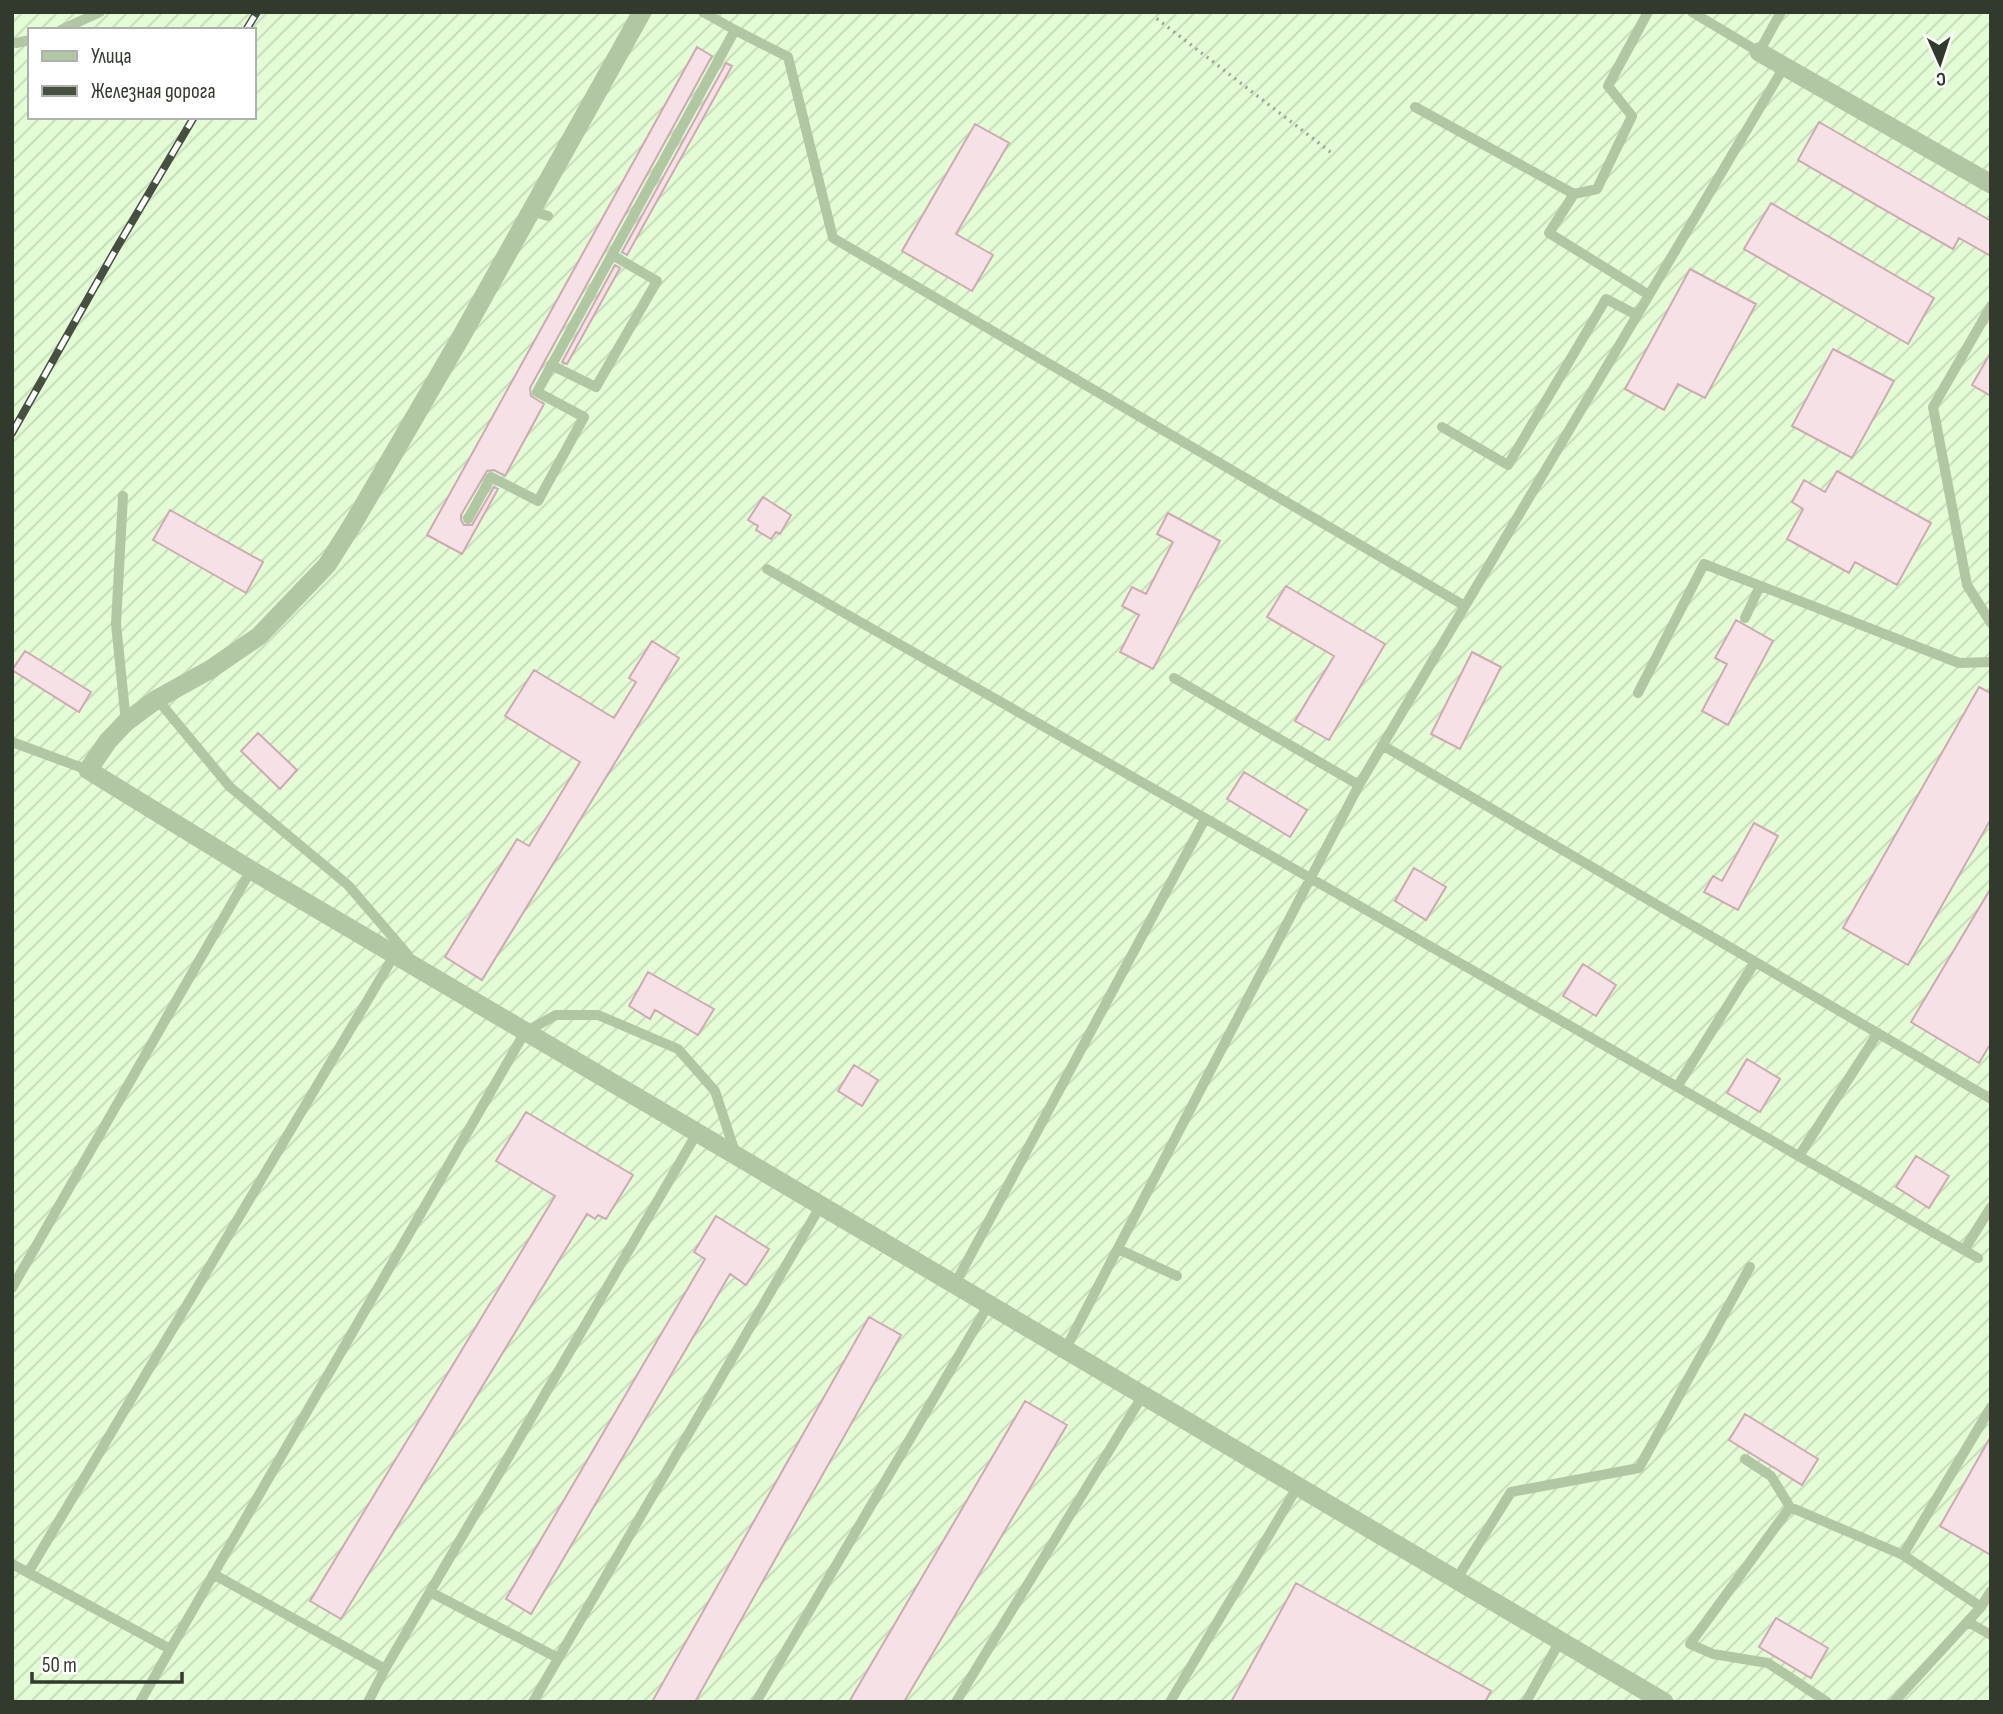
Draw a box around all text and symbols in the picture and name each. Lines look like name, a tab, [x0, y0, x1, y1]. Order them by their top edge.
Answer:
legend	[28, 28, 256, 119]
north arrow	[1905, 28, 1975, 98]
text: Улица	[91, 44, 132, 69]
text: С	[1935, 67, 1946, 90]
text: Железная дорога	[91, 79, 216, 104]
scale bar	[32, 1640, 182, 1684]
text: 50 m	[42, 1653, 77, 1678]

